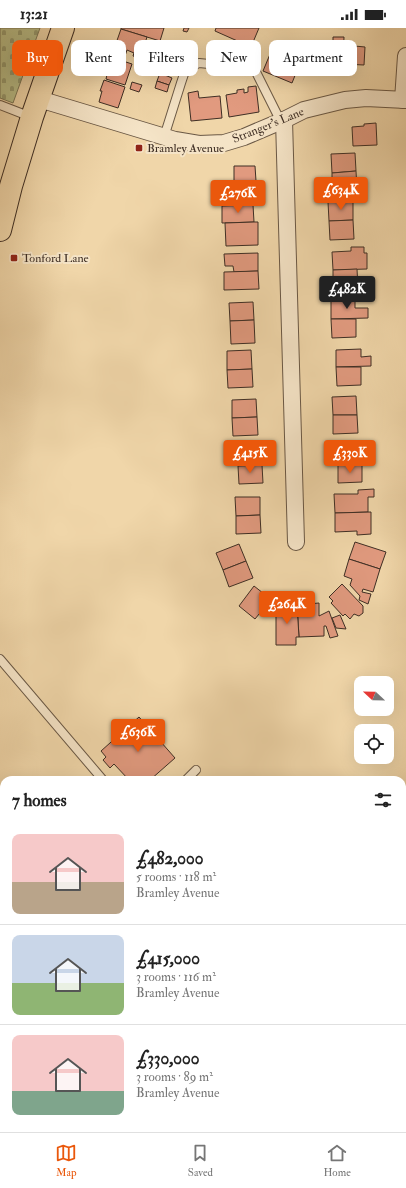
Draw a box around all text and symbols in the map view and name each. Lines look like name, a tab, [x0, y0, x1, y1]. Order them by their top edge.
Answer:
text: 13:21	[20, 5, 48, 24]
chip: Buy	[12, 40, 63, 76]
chip: Rent	[71, 40, 126, 76]
chip: Filters	[134, 40, 198, 76]
chip: New	[206, 40, 261, 76]
chip: Apartment	[269, 40, 357, 76]
street label: Stranger's Lane	[230, 104, 306, 147]
place label: Bramley Avenue	[147, 141, 224, 156]
marker: Bramley Avenue	[134, 143, 144, 153]
pin: £634K	[313, 177, 369, 211]
pin: £276K	[210, 180, 266, 214]
text: £634K	[323, 182, 359, 198]
text: £276K	[220, 185, 256, 201]
place label: Tonford Lane	[22, 251, 89, 266]
marker: Tonford Lane	[9, 253, 19, 263]
pin: £482K	[319, 276, 375, 310]
text: £482K	[328, 281, 366, 297]
pin: £415K	[222, 440, 278, 474]
pin: £330K	[322, 440, 378, 474]
text: £415K	[232, 445, 268, 461]
text: £330K	[333, 445, 367, 461]
pin: £264K	[259, 591, 315, 625]
text: £264K	[268, 596, 306, 612]
north arrow	[354, 676, 394, 716]
map controls	[354, 676, 394, 764]
pin: £636K	[110, 719, 166, 753]
text: £636K	[120, 724, 156, 740]
button: locate	[354, 724, 394, 764]
icon: filters	[372, 789, 394, 811]
text: 7 homes	[12, 790, 67, 811]
text: £482,000	[136, 848, 203, 869]
icon: home	[44, 850, 92, 898]
text: 5 rooms · 118 m²	[136, 869, 216, 885]
text: Bramley Avenue	[136, 885, 220, 901]
text: £415,000	[136, 948, 200, 969]
icon: home	[44, 951, 92, 999]
text: 3 rooms · 116 m²	[136, 969, 216, 985]
text: Bramley Avenue	[136, 985, 220, 1001]
text: £330,000	[136, 1048, 199, 1069]
icon: home	[44, 1051, 92, 1099]
text: 3 rooms · 89 m²	[136, 1069, 213, 1085]
text: Bramley Avenue	[136, 1085, 220, 1101]
tab: Map	[55, 1142, 77, 1179]
tab: Saved	[188, 1142, 213, 1179]
tab: Home	[323, 1142, 351, 1179]

